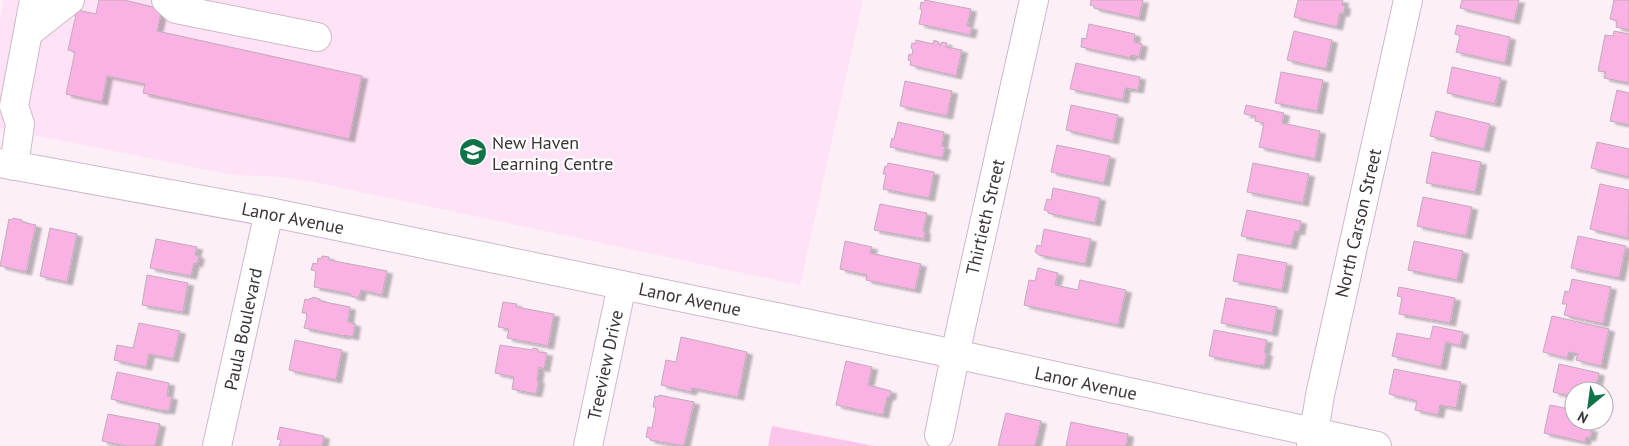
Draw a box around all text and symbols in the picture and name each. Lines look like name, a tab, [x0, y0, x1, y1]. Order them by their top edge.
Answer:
place label: New Haven Learning Centre	[492, 131, 613, 175]
school or university icon: New Haven Learning Centre	[458, 137, 488, 167]
street label: North Carson Street	[1330, 146, 1386, 300]
street label: Thirtieth Street	[961, 157, 1009, 277]
street label: Lanor Avenue	[240, 197, 346, 239]
street label: Paula Boulevard	[219, 266, 267, 392]
street label: Lanor Avenue	[637, 277, 743, 321]
street label: Treeview Drive	[582, 308, 628, 422]
street label: Lanor Avenue	[1033, 361, 1139, 405]
north arrow	[1564, 381, 1614, 431]
text: N	[1574, 407, 1591, 427]

